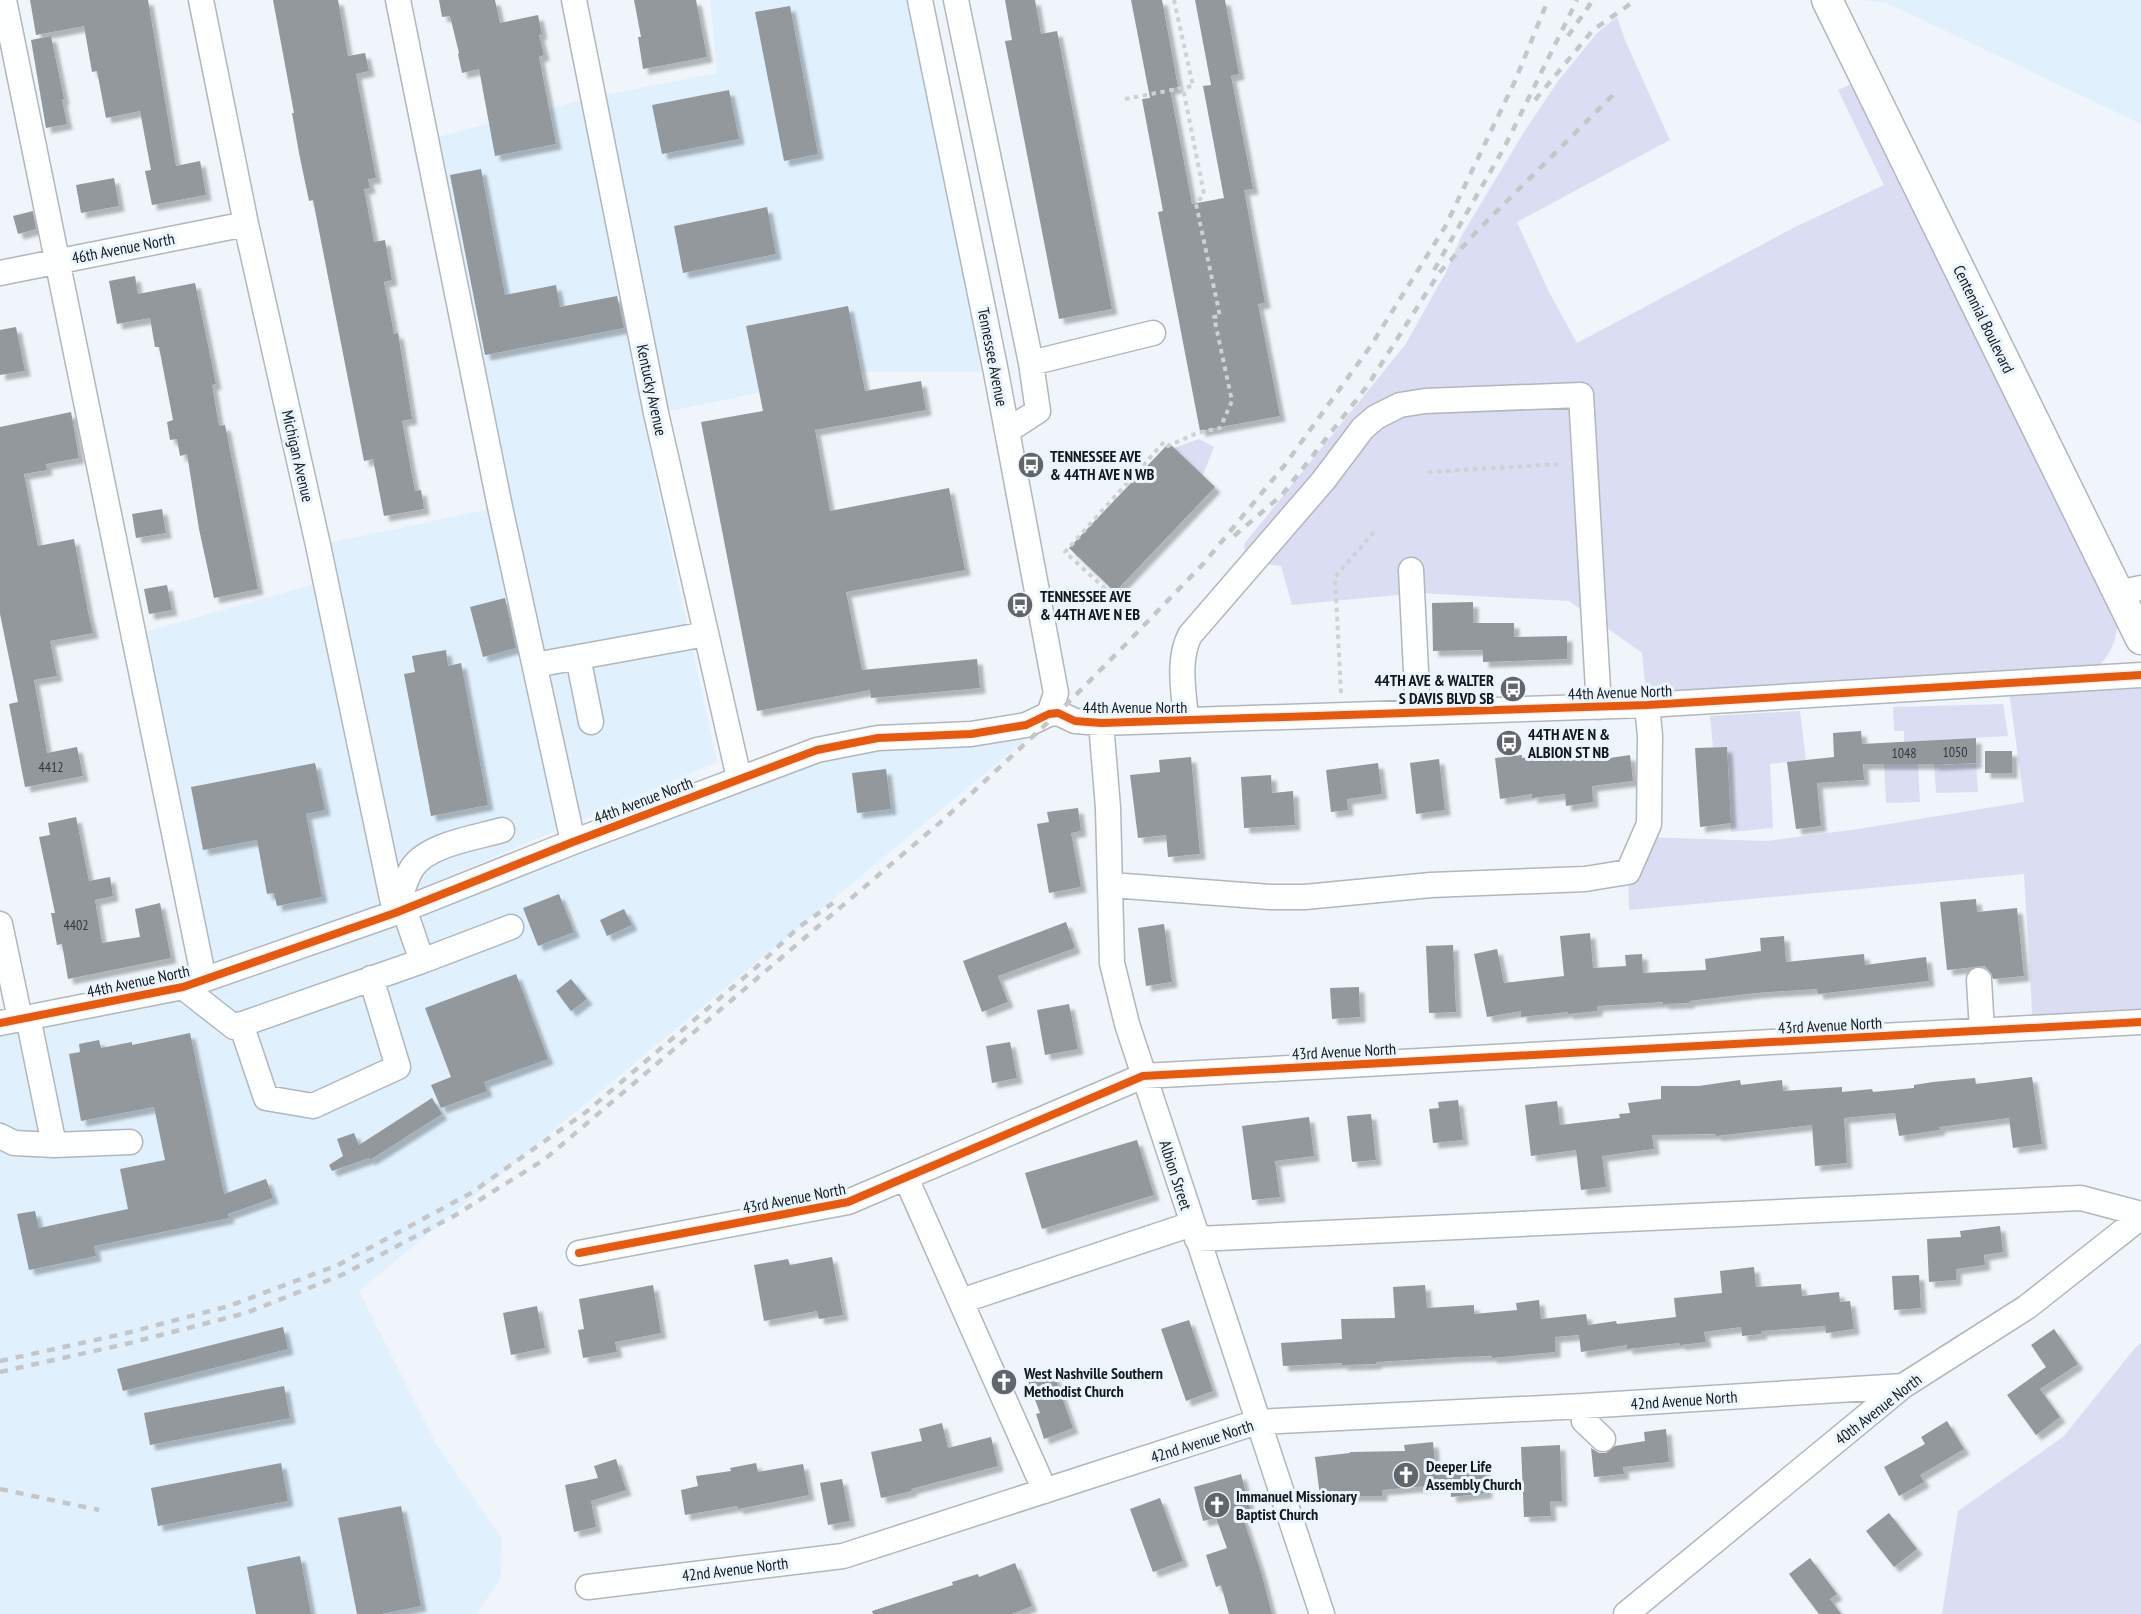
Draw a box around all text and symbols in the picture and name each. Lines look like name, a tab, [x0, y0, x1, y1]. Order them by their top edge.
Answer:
street label: 46th Avenue North	[70, 228, 176, 268]
street label: Centennial Boulevard	[1949, 262, 2019, 376]
street label: Tennessee Avenue	[974, 306, 1012, 408]
street label: Kentucky Avenue	[633, 342, 671, 438]
street label: Michigan Avenue	[278, 408, 318, 504]
place label: TENNESSEE AVE & 44TH AVE N WB	[1050, 446, 1154, 484]
bus stop icon: TENNESSEE AVE & 44TH AVE N WB	[1016, 450, 1046, 480]
place label: TENNESSEE AVE & 44TH AVE N EB	[1040, 586, 1140, 624]
bus stop icon: TENNESSEE AVE & 44TH AVE N EB	[1005, 590, 1035, 620]
place label: 44TH AVE & WALTER S DAVIS BLVD SB	[1374, 670, 1494, 708]
bus stop icon: 44TH AVE & WALTER S DAVIS BLVD SB	[1498, 674, 1528, 704]
street label: 44th Avenue North	[1567, 680, 1673, 704]
street label: 44th Avenue North	[1083, 697, 1187, 717]
place label: 44TH AVE N & ALBION ST NB	[1527, 724, 1610, 762]
bus stop icon: 44TH AVE N & ALBION ST NB	[1494, 728, 1524, 758]
house number: 1050	[1942, 743, 1968, 761]
house number: 1048	[1891, 744, 1917, 762]
house number: 4412	[38, 758, 64, 776]
street label: 44th Avenue North	[591, 772, 695, 828]
house number: 4402	[63, 916, 89, 934]
street label: 44th Avenue North	[85, 960, 191, 1002]
street label: 43rd Avenue North	[1777, 1012, 1883, 1038]
street label: 43rd Avenue North	[1291, 1038, 1397, 1064]
street label: Albion Street	[1155, 1138, 1197, 1213]
street label: 43rd Avenue North	[741, 1178, 847, 1218]
place label: West Nashville Southern Methodist Church	[1023, 1363, 1163, 1401]
church icon: West Nashville Southern Methodist Church	[989, 1367, 1019, 1397]
street label: 40th Avenue North	[1831, 1369, 1925, 1449]
street label: 42nd Avenue North	[1630, 1386, 1738, 1414]
street label: 42nd Avenue North	[1148, 1415, 1256, 1467]
place label: Deeper Life Assembly Church	[1425, 1456, 1522, 1494]
church icon: Deeper Life Assembly Church	[1391, 1460, 1421, 1490]
place label: Immanuel Missionary Baptist Church	[1236, 1486, 1358, 1524]
church icon: Immanuel Missionary Baptist Church	[1202, 1490, 1232, 1520]
street label: 42nd Avenue North	[681, 1553, 789, 1585]

